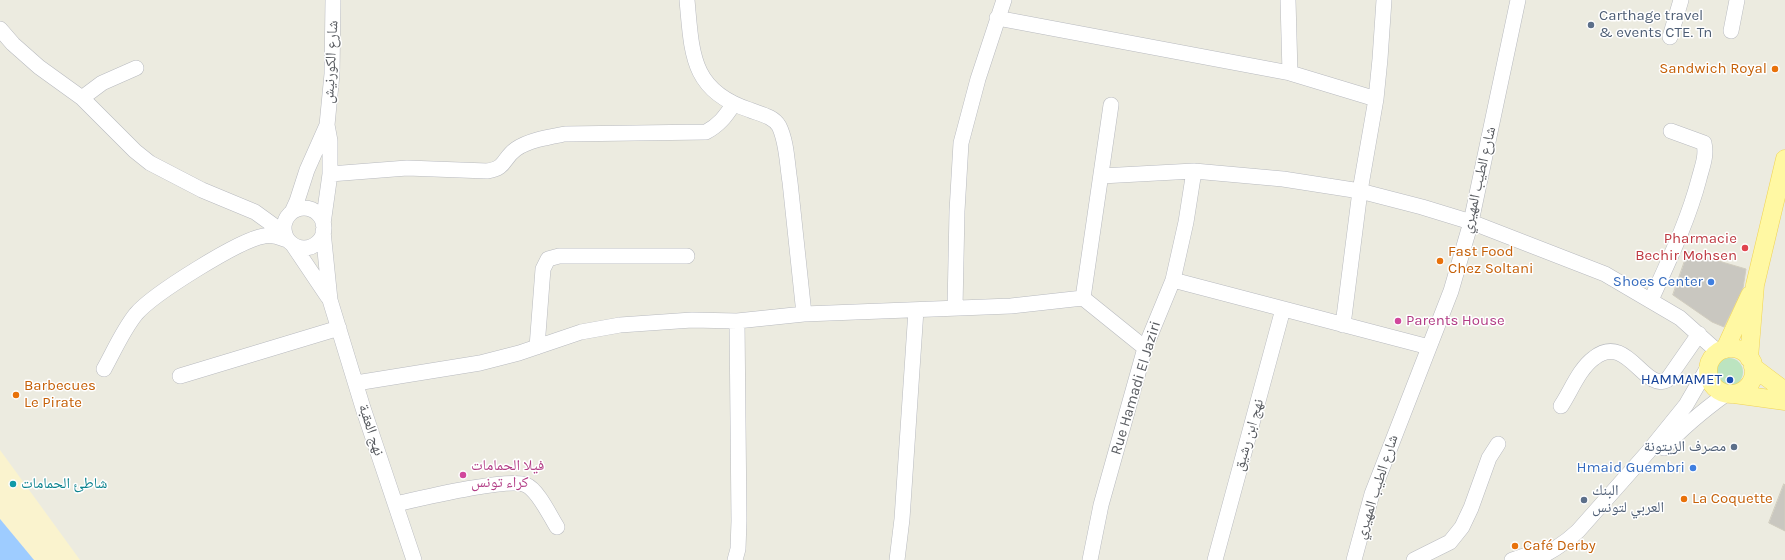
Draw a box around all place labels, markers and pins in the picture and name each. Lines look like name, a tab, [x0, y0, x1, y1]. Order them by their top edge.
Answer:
place label: Carthage travel & events CTE. Tn	[1599, 7, 1712, 42]
marker: Carthage travel & events CTE. Tn	[1586, 20, 1596, 30]
place label: Sandwich Royal	[1659, 60, 1767, 78]
marker: Sandwich Royal	[1770, 64, 1780, 74]
place label: Pharmacie Bechir Mohsen	[1635, 230, 1737, 265]
place label: Fast Food Chez Soltani	[1448, 243, 1534, 278]
marker: Pharmacie Bechir Mohsen	[1740, 243, 1750, 253]
marker: Fast Food Chez Soltani	[1435, 256, 1445, 266]
place label: Shoes Center	[1613, 273, 1703, 291]
marker: Shoes Center	[1706, 277, 1716, 287]
place label: Parents House	[1406, 312, 1505, 330]
marker: Parents House	[1393, 316, 1403, 326]
place label: HAMMAMET	[1641, 371, 1722, 389]
marker: HAMMAMET	[1725, 375, 1735, 385]
place label: Barbecues Le Pirate	[24, 377, 96, 412]
marker: Barbecues Le Pirate	[11, 390, 21, 400]
place label: مصرف الزيتونة	[1644, 438, 1726, 456]
marker: مصرف الزيتونة	[1729, 442, 1739, 452]
place label: فيلا الحمامات كراء تونس	[471, 457, 544, 492]
place label: Hmaid Guembri	[1577, 459, 1685, 477]
marker: Hmaid Guembri	[1688, 463, 1698, 473]
marker: فيلا الحمامات كراء تونس	[458, 470, 468, 480]
place label: شاطئ الحمامات	[21, 475, 107, 493]
marker: شاطئ الحمامات	[8, 479, 18, 489]
place label: البنك العربي لتونس	[1592, 482, 1664, 517]
place label: La Coquette	[1692, 490, 1773, 508]
marker: La Coquette	[1679, 494, 1689, 504]
marker: البنك العربي لتونس	[1579, 495, 1589, 505]
place label: Café Derby	[1523, 537, 1596, 555]
marker: Café Derby	[1510, 541, 1520, 551]

